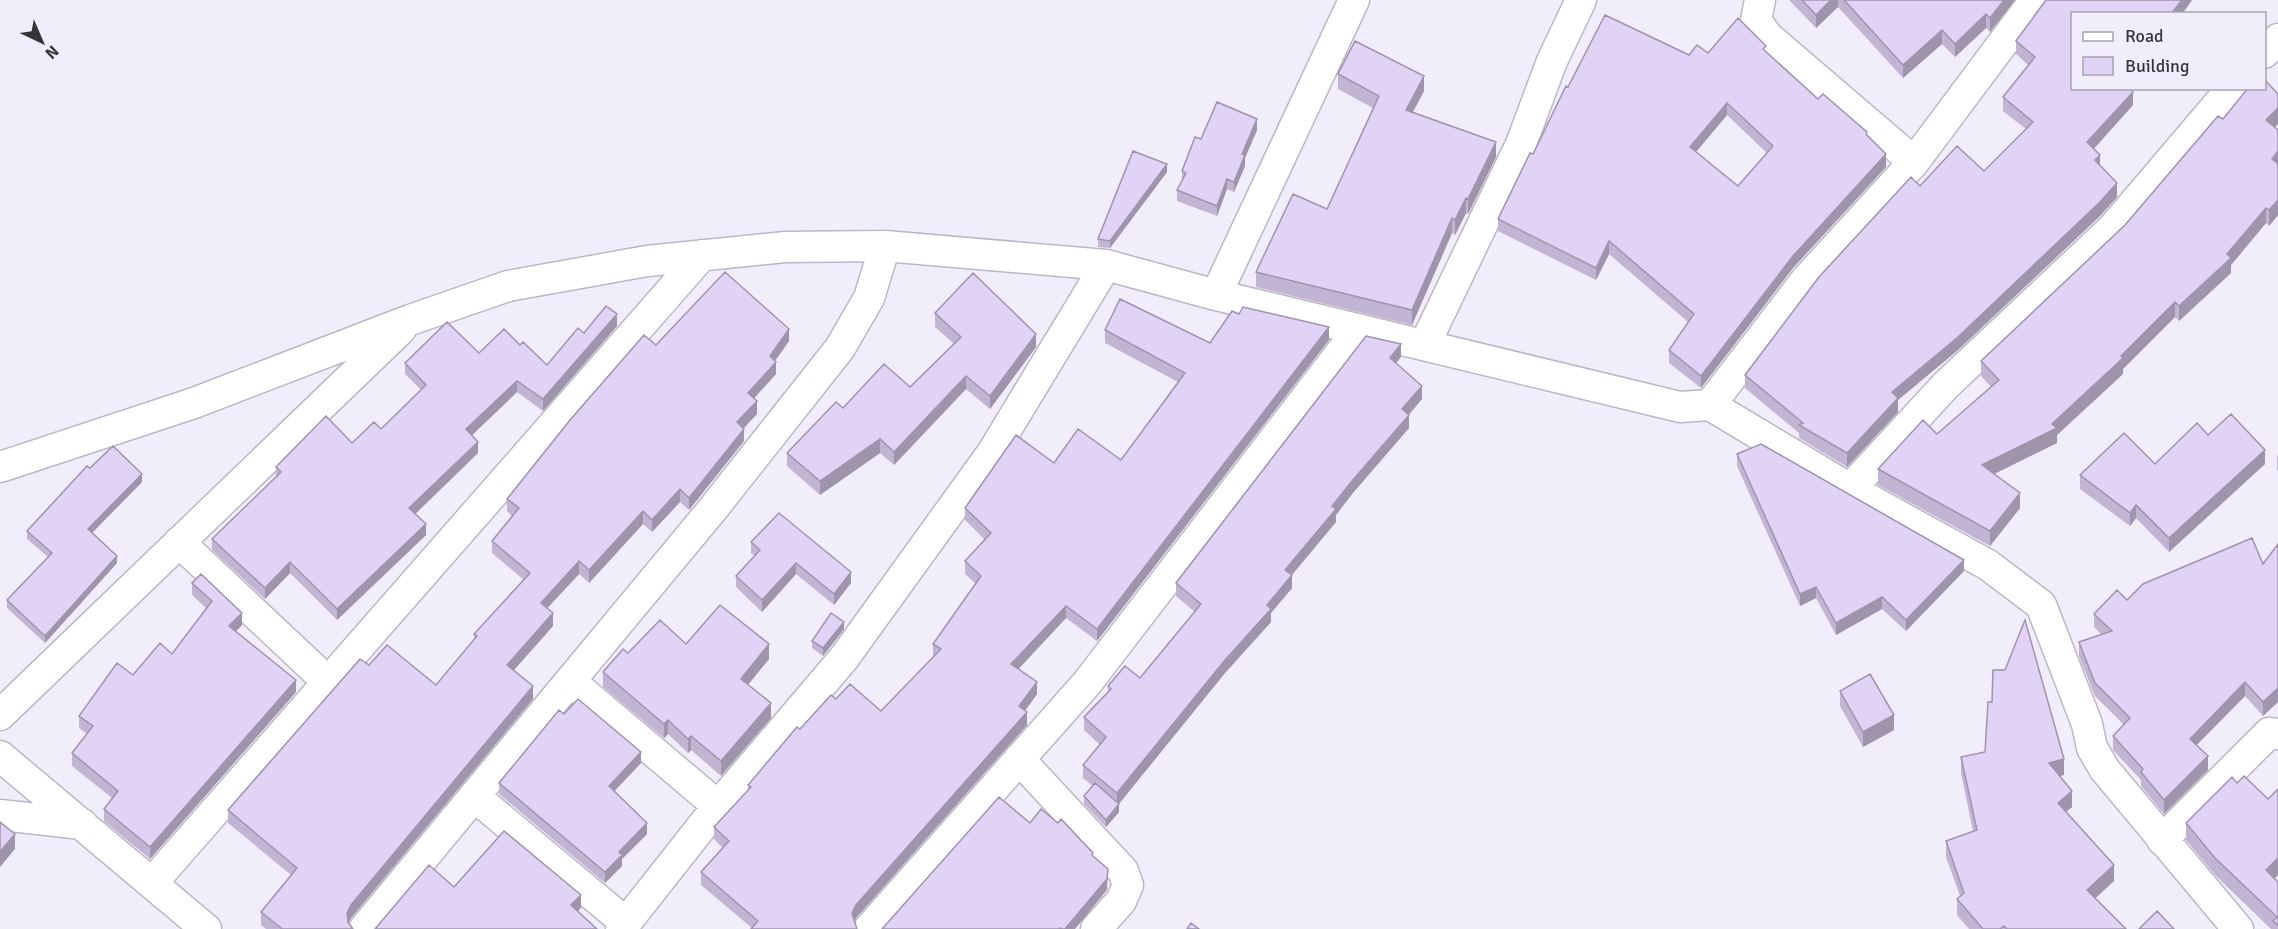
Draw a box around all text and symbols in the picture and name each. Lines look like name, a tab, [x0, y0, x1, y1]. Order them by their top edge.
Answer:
north arrow	[12, 12, 72, 72]
legend	[2071, 12, 2266, 90]
text: Road	[2125, 25, 2164, 47]
text: N	[41, 41, 63, 63]
text: Building	[2125, 55, 2189, 77]

